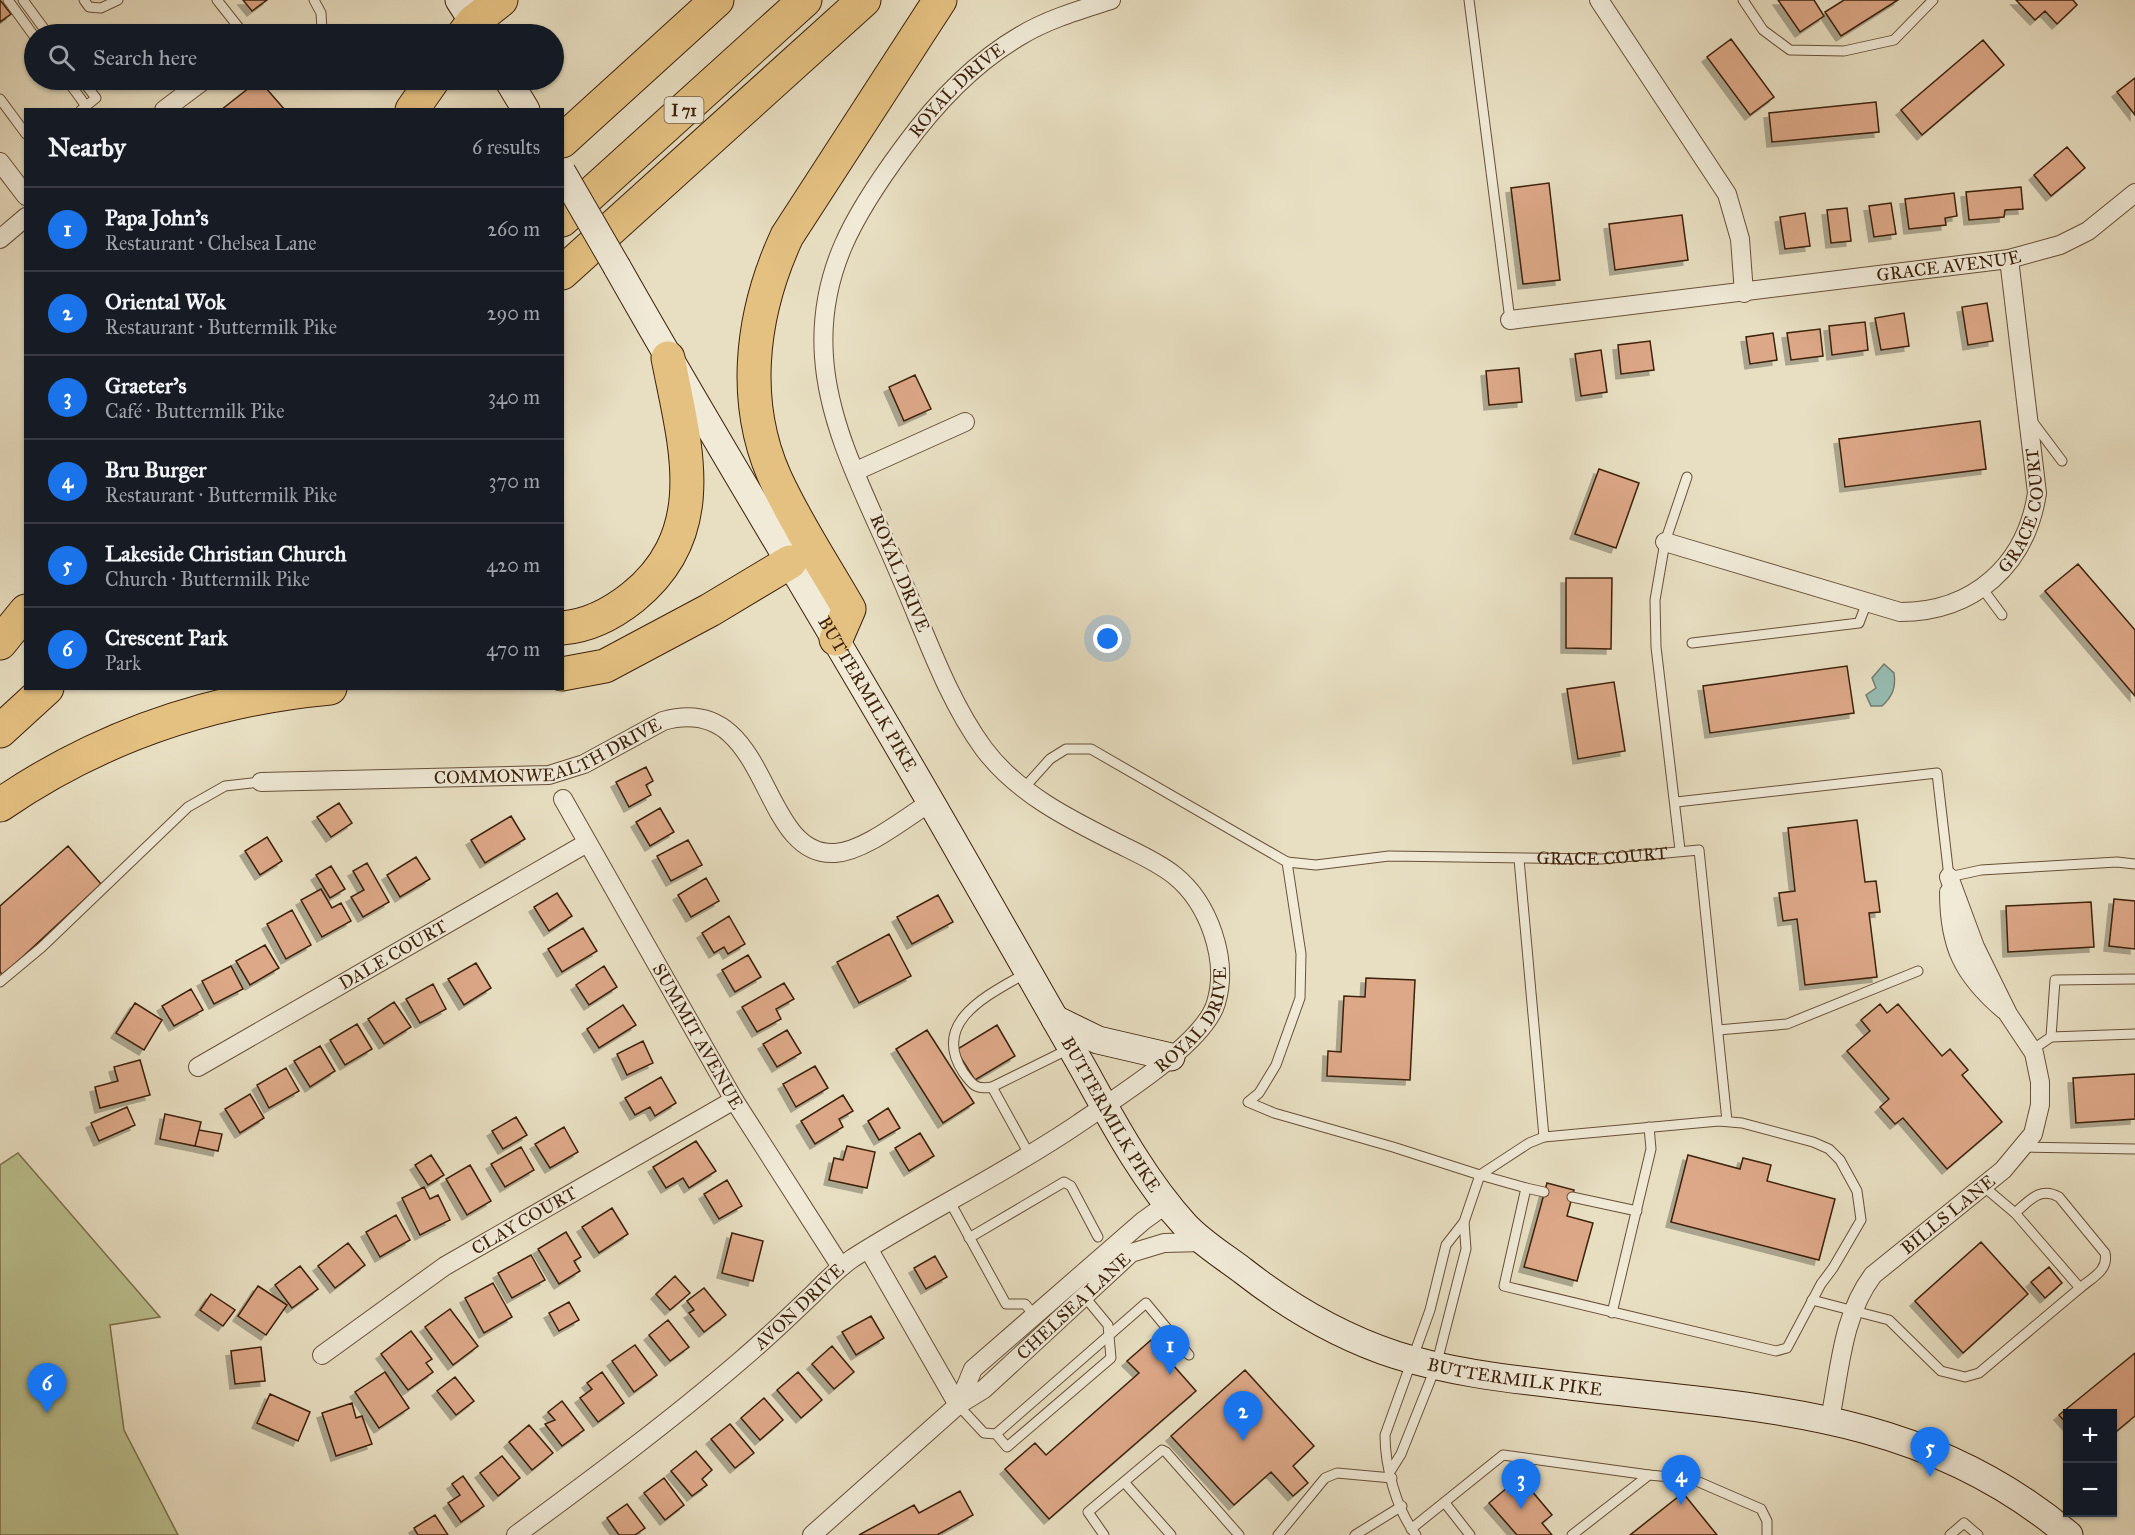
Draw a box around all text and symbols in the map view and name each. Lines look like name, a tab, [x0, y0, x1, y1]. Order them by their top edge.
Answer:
search box	[24, 24, 564, 90]
street label: ROYAL DRIVE	[904, 38, 1009, 142]
icon: search	[45, 41, 78, 74]
text: Search here	[93, 44, 197, 71]
road number: I 71	[664, 97, 704, 123]
text: Nearby	[48, 131, 126, 163]
text: 6 results	[472, 135, 540, 159]
text: Papa John's	[105, 204, 209, 231]
text: 1	[64, 217, 71, 241]
text: 260 m	[487, 217, 540, 241]
text: Restaurant · Chelsea Lane	[105, 231, 317, 255]
street label: GRACE AVENUE	[1875, 245, 2023, 286]
text: Oriental Wok	[105, 288, 226, 315]
text: 2	[63, 301, 72, 325]
text: 290 m	[487, 301, 540, 325]
text: Restaurant · Buttermilk Pike	[105, 315, 337, 339]
text: Graeter's	[105, 372, 187, 399]
text: 3	[64, 385, 72, 409]
text: 340 m	[488, 385, 540, 409]
text: Café · Buttermilk Pike	[105, 399, 285, 423]
street label: GRACE COURT	[1993, 447, 2049, 577]
text: Bru Burger	[105, 456, 206, 483]
text: 4	[62, 469, 73, 493]
text: 370 m	[489, 469, 540, 493]
text: Restaurant · Buttermilk Pike	[105, 483, 337, 507]
street label: ROYAL DRIVE	[865, 511, 935, 635]
text: Lakeside Christian Church	[105, 540, 346, 567]
text: 5	[63, 553, 72, 577]
text: 420 m	[486, 553, 540, 577]
text: Church · Buttermilk Pike	[105, 567, 310, 591]
street label: BUTTERMILK PIKE	[813, 612, 922, 776]
text: Crescent Park	[105, 624, 228, 651]
your location	[1093, 624, 1122, 653]
text: 6	[62, 637, 73, 661]
text: 470 m	[486, 637, 540, 661]
text: Park	[105, 651, 141, 675]
street label: COMMONWEALTH DRIVE	[434, 713, 665, 789]
street label: GRACE COURT	[1536, 842, 1669, 870]
street label: DALE COURT	[335, 915, 451, 994]
street label: SUMMIT AVENUE	[648, 960, 748, 1114]
street label: ROYAL DRIVE	[1150, 967, 1231, 1077]
street label: BUTTERMILK PIKE	[1057, 1033, 1166, 1196]
street label: BILLS LANE	[1896, 1170, 1999, 1259]
street label: CLAY COURT	[467, 1182, 581, 1259]
street label: CHELSEA LANE	[1012, 1248, 1135, 1364]
street label: AVON DRIVE	[749, 1259, 848, 1355]
pin: 1	[1150, 1326, 1190, 1375]
street label: BUTTERMILK PIKE	[1425, 1353, 1604, 1401]
pin: 6	[28, 1364, 66, 1413]
pin: 2	[1224, 1392, 1262, 1441]
map controls	[2063, 1409, 2117, 1517]
button: +	[2063, 1409, 2117, 1463]
pin: 5	[1910, 1428, 1950, 1477]
pin: 4	[1662, 1456, 1700, 1505]
pin: 3	[1502, 1460, 1540, 1509]
button: −	[2063, 1463, 2117, 1517]

